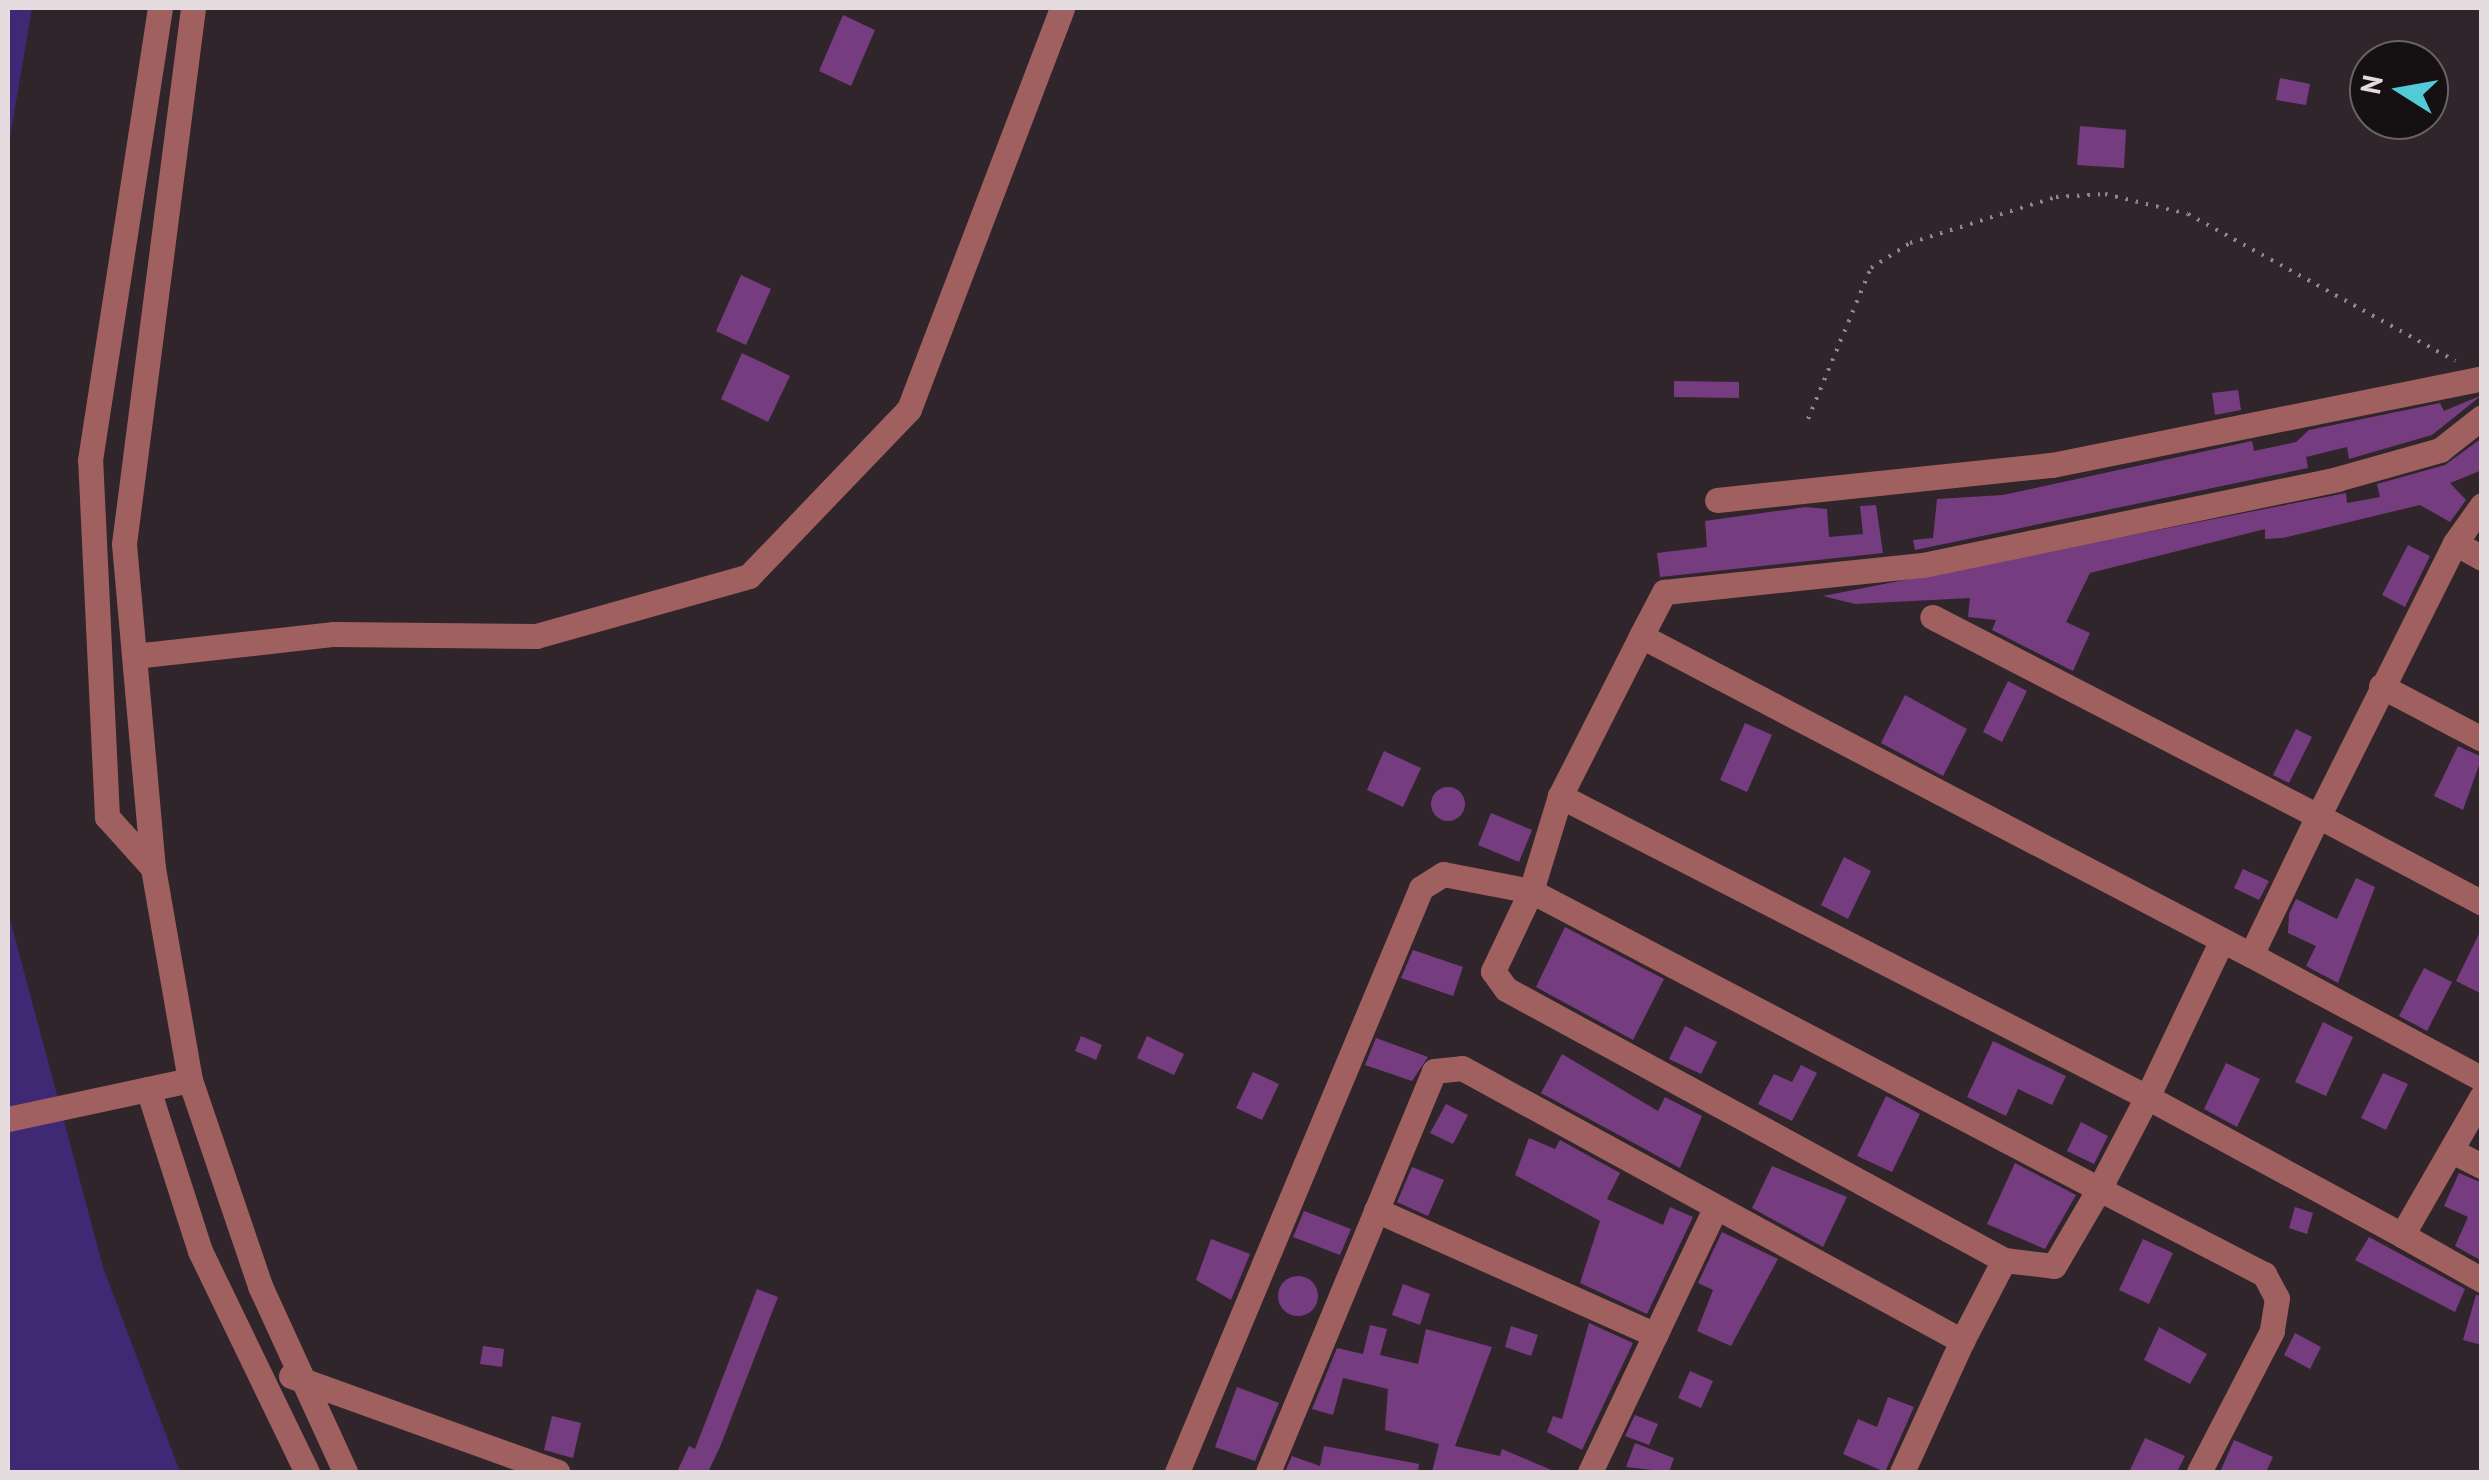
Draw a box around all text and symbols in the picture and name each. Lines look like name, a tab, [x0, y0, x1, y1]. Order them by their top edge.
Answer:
north arrow	[2349, 40, 2449, 140]
text: N	[2351, 72, 2391, 97]

